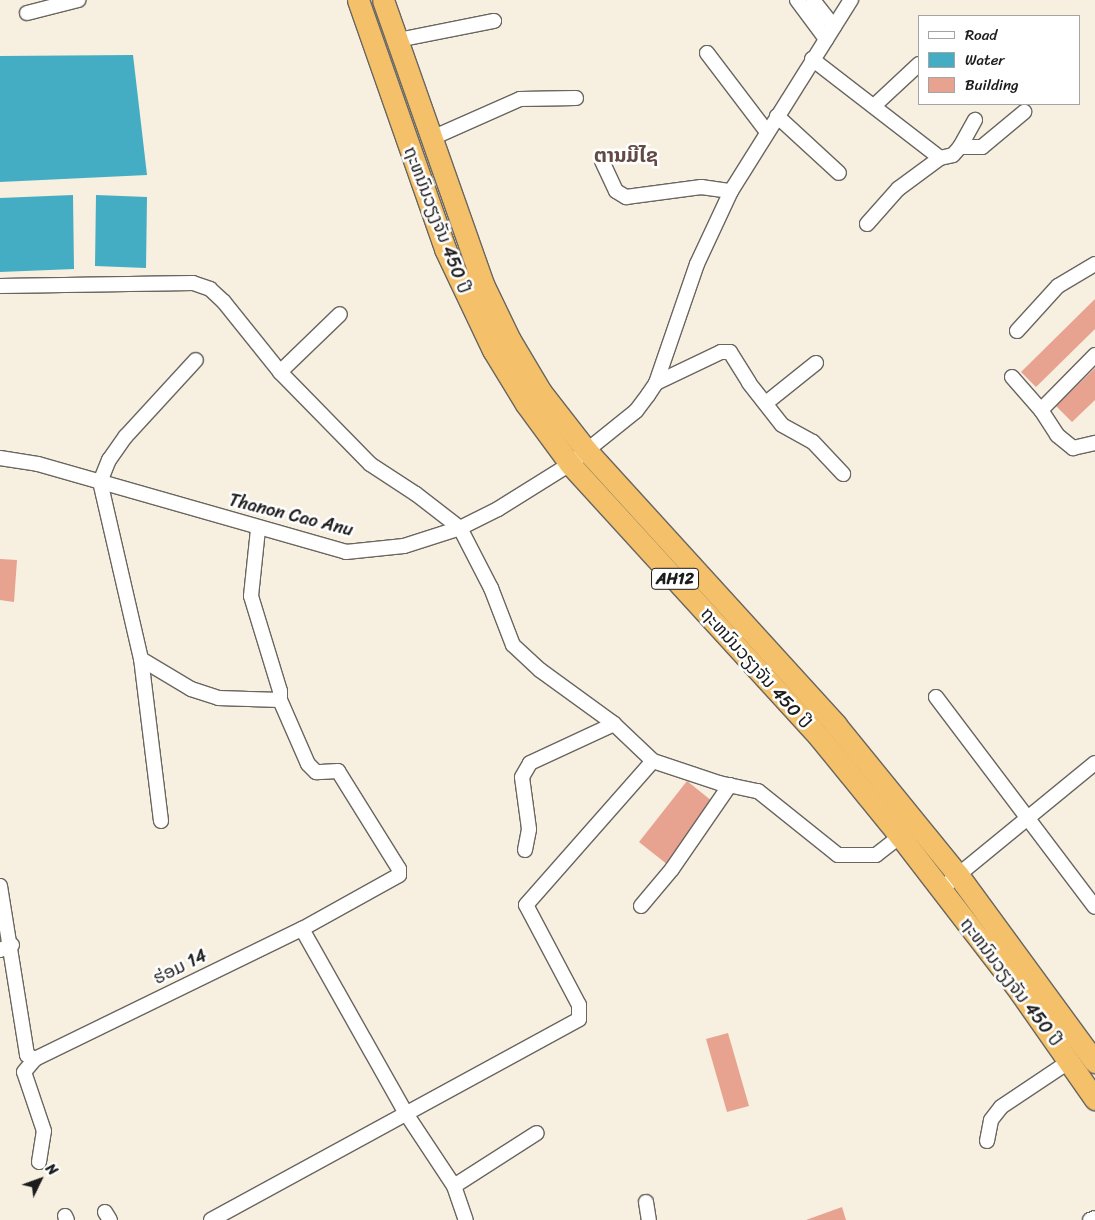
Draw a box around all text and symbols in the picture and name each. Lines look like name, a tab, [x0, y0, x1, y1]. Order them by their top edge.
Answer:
legend	[918, 15, 1080, 105]
text: Road	[965, 22, 997, 48]
text: Water	[965, 47, 1005, 73]
text: Building	[965, 72, 1019, 98]
street label: ຖະຫນົນວຽງຈັນ 450 ປີ	[399, 143, 475, 297]
district label: ຕານມີໄຊ	[594, 143, 658, 167]
street label: Thanon Cao Anu	[227, 489, 355, 541]
road number: AH12	[650, 566, 700, 592]
street label: ຖະຫນົນວຽງຈັນ 450 ປີ	[696, 603, 816, 733]
street label: ຖະຫນົນວຽງຈັນ 450 ປີ	[955, 913, 1067, 1051]
street label: ຮ່ອມ 14	[150, 945, 210, 989]
north arrow	[15, 1155, 65, 1205]
text: N	[39, 1158, 64, 1182]

